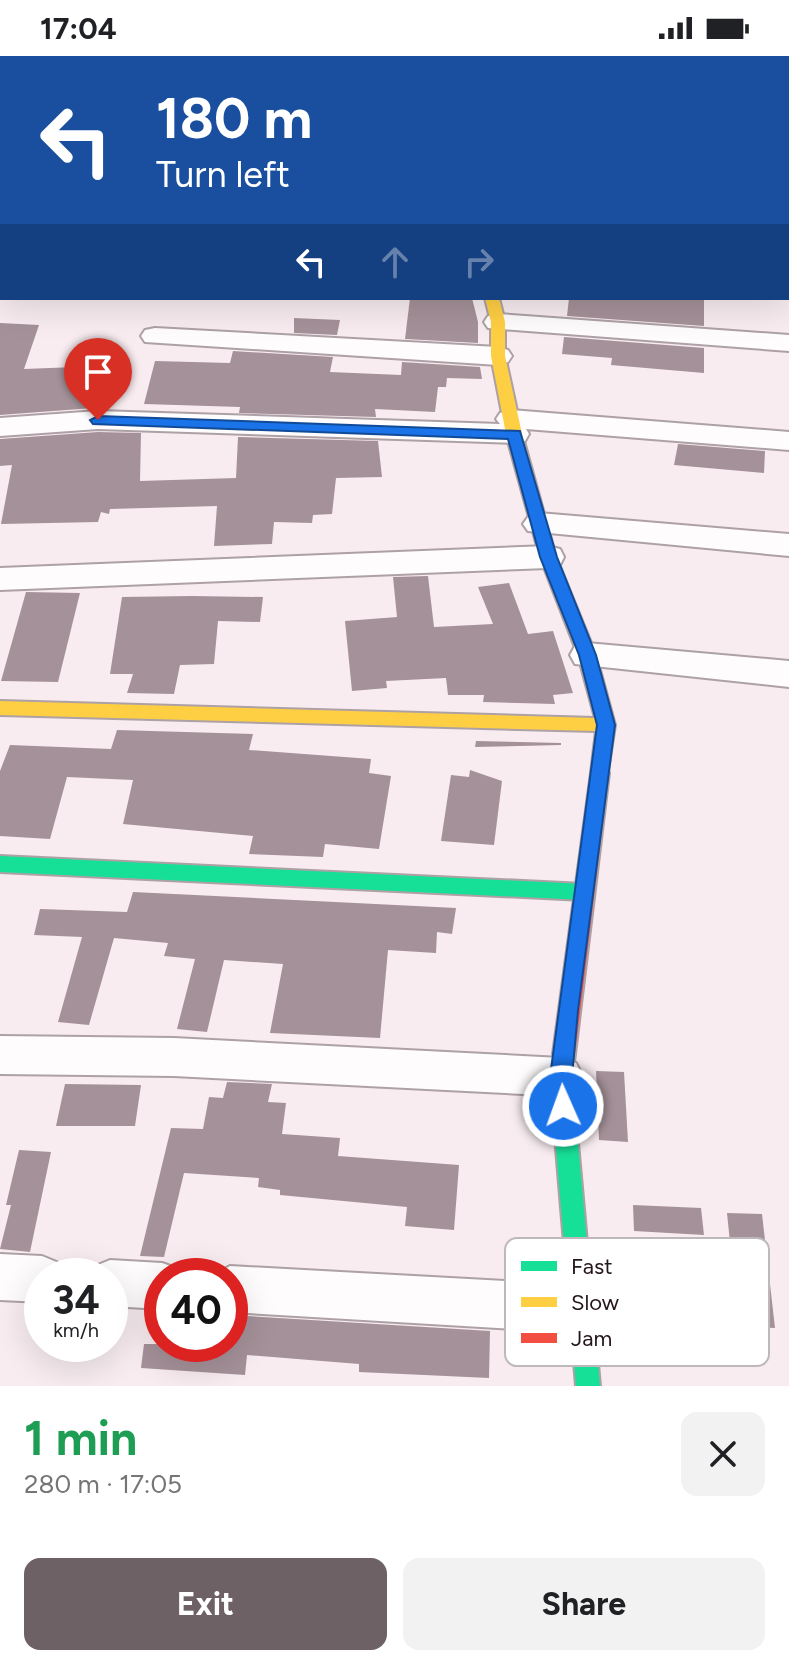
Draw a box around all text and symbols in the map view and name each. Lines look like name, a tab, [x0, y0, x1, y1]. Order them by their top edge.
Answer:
text: 17:04	[40, 10, 117, 47]
text: 180 m	[156, 85, 312, 152]
icon: left	[24, 88, 128, 192]
text: Turn left	[156, 153, 290, 196]
icon: left	[289, 240, 333, 284]
icon: ahead	[373, 240, 417, 284]
icon: right	[457, 240, 501, 284]
pin	[64, 338, 132, 420]
icon: arrive	[76, 350, 120, 394]
position arrow	[521, 1064, 605, 1148]
legend	[505, 1238, 769, 1366]
text: Fast	[571, 1253, 613, 1280]
speed limit sign: 40	[144, 1258, 248, 1362]
text: 34	[52, 1276, 100, 1324]
text: Slow	[571, 1289, 620, 1316]
text: km/h	[53, 1318, 99, 1342]
text: Jam	[571, 1325, 612, 1352]
text: 1 min	[24, 1409, 137, 1467]
button: close	[681, 1412, 765, 1496]
text: 280 m · 17:05	[24, 1468, 182, 1500]
button: Exit	[24, 1558, 387, 1650]
button: Share	[403, 1558, 765, 1650]

